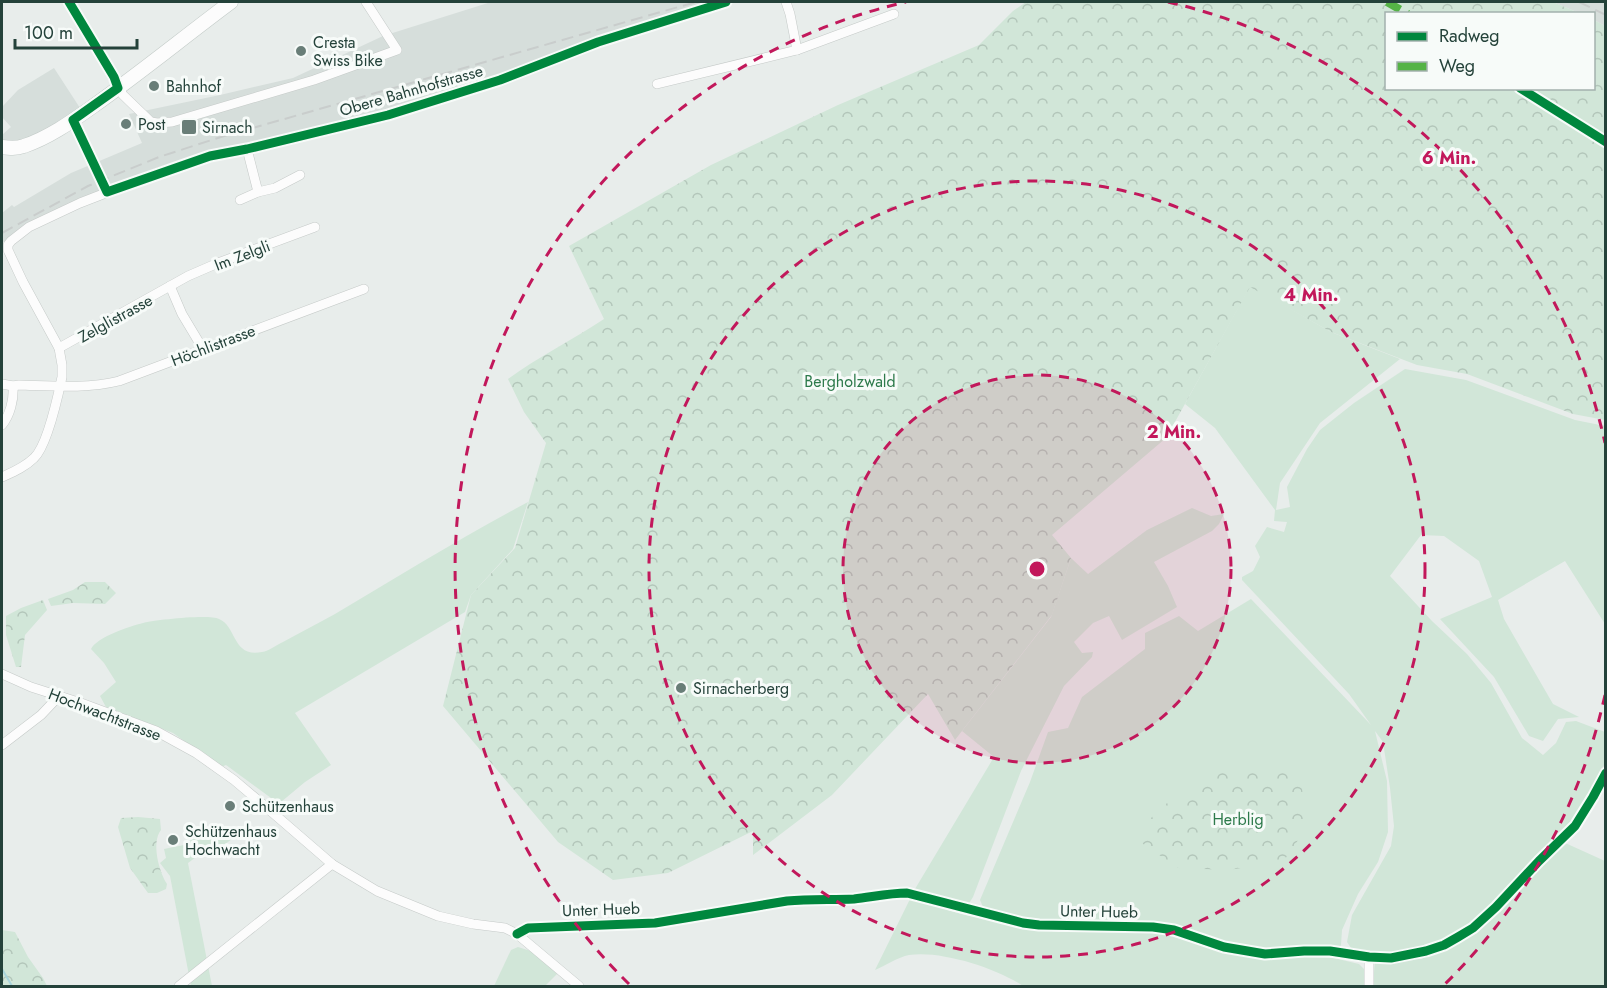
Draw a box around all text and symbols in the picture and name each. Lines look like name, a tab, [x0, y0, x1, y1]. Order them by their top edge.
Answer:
scale bar	[15, 12, 136, 50]
legend	[1385, 12, 1595, 90]
text: 100 m	[24, 20, 73, 46]
text: Radweg	[1439, 23, 1500, 49]
place label: Cresta Swiss Bike	[313, 31, 383, 72]
marker: Cresta Swiss Bike	[294, 44, 308, 58]
text: Weg	[1439, 53, 1475, 79]
street label: Obere Bahnhofstrasse	[337, 59, 485, 122]
place label: Bahnhof	[166, 75, 222, 98]
marker: Bahnhof	[147, 79, 161, 93]
place label: Post	[138, 113, 165, 136]
place label: Sirnach	[202, 116, 253, 139]
marker: Post	[119, 117, 133, 131]
marker: Sirnach	[180, 118, 198, 136]
text: 6 Min.	[1422, 145, 1476, 171]
street label: Im Zelgli	[211, 234, 274, 277]
text: 4 Min.	[1283, 282, 1339, 308]
street label: Zelglistrasse	[74, 289, 157, 348]
street label: Höchlistrasse	[168, 319, 259, 372]
park label: Bergholzwald	[804, 370, 896, 393]
text: 2 Min.	[1147, 419, 1201, 445]
centre of rings	[1027, 559, 1047, 579]
place label: Sirnacherberg	[693, 677, 789, 700]
marker: Sirnacherberg	[674, 681, 688, 695]
street label: Hochwachtstrasse	[45, 682, 165, 747]
place label: Schützenhaus	[242, 795, 334, 818]
marker: Schützenhaus	[223, 799, 237, 813]
park label: Herblig	[1212, 808, 1264, 831]
place label: Schützenhaus Hochwacht	[185, 820, 277, 861]
marker: Schützenhaus Hochwacht	[166, 833, 180, 847]
street label: Unter Hueb	[562, 897, 640, 922]
street label: Unter Hueb	[1060, 899, 1138, 924]

